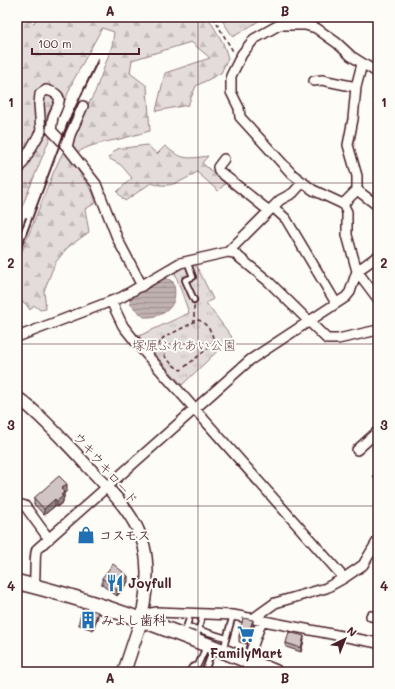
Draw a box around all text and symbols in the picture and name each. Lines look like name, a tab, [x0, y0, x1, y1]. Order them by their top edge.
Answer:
text: A	[105, 2, 115, 19]
text: B	[281, 2, 290, 19]
scale bar	[32, 30, 139, 56]
text: 100 m	[38, 35, 72, 51]
text: 1	[8, 93, 14, 110]
text: 1	[381, 93, 387, 110]
text: 2	[7, 254, 15, 271]
text: 2	[380, 254, 388, 271]
park label: 塚原ふれあい公園	[132, 336, 236, 353]
text: 3	[7, 416, 15, 433]
text: 3	[380, 416, 388, 433]
street label: ウキウキロード	[70, 428, 143, 508]
shop icon: コスモス	[76, 525, 96, 545]
place label: コスモス	[99, 526, 150, 543]
restaurant icon: Joyfull	[105, 573, 125, 593]
place label: Joyfull	[128, 574, 172, 592]
text: 4	[7, 577, 15, 594]
text: 4	[380, 577, 388, 594]
building icon: みよし歯科	[78, 610, 98, 630]
place label: みよし歯科	[101, 611, 167, 628]
north arrow	[325, 619, 365, 659]
text: N	[344, 623, 360, 640]
supermarket icon: FamilyMart	[236, 624, 256, 644]
place label: FamilyMart	[210, 644, 283, 662]
text: A	[105, 669, 115, 686]
text: B	[281, 669, 290, 686]

